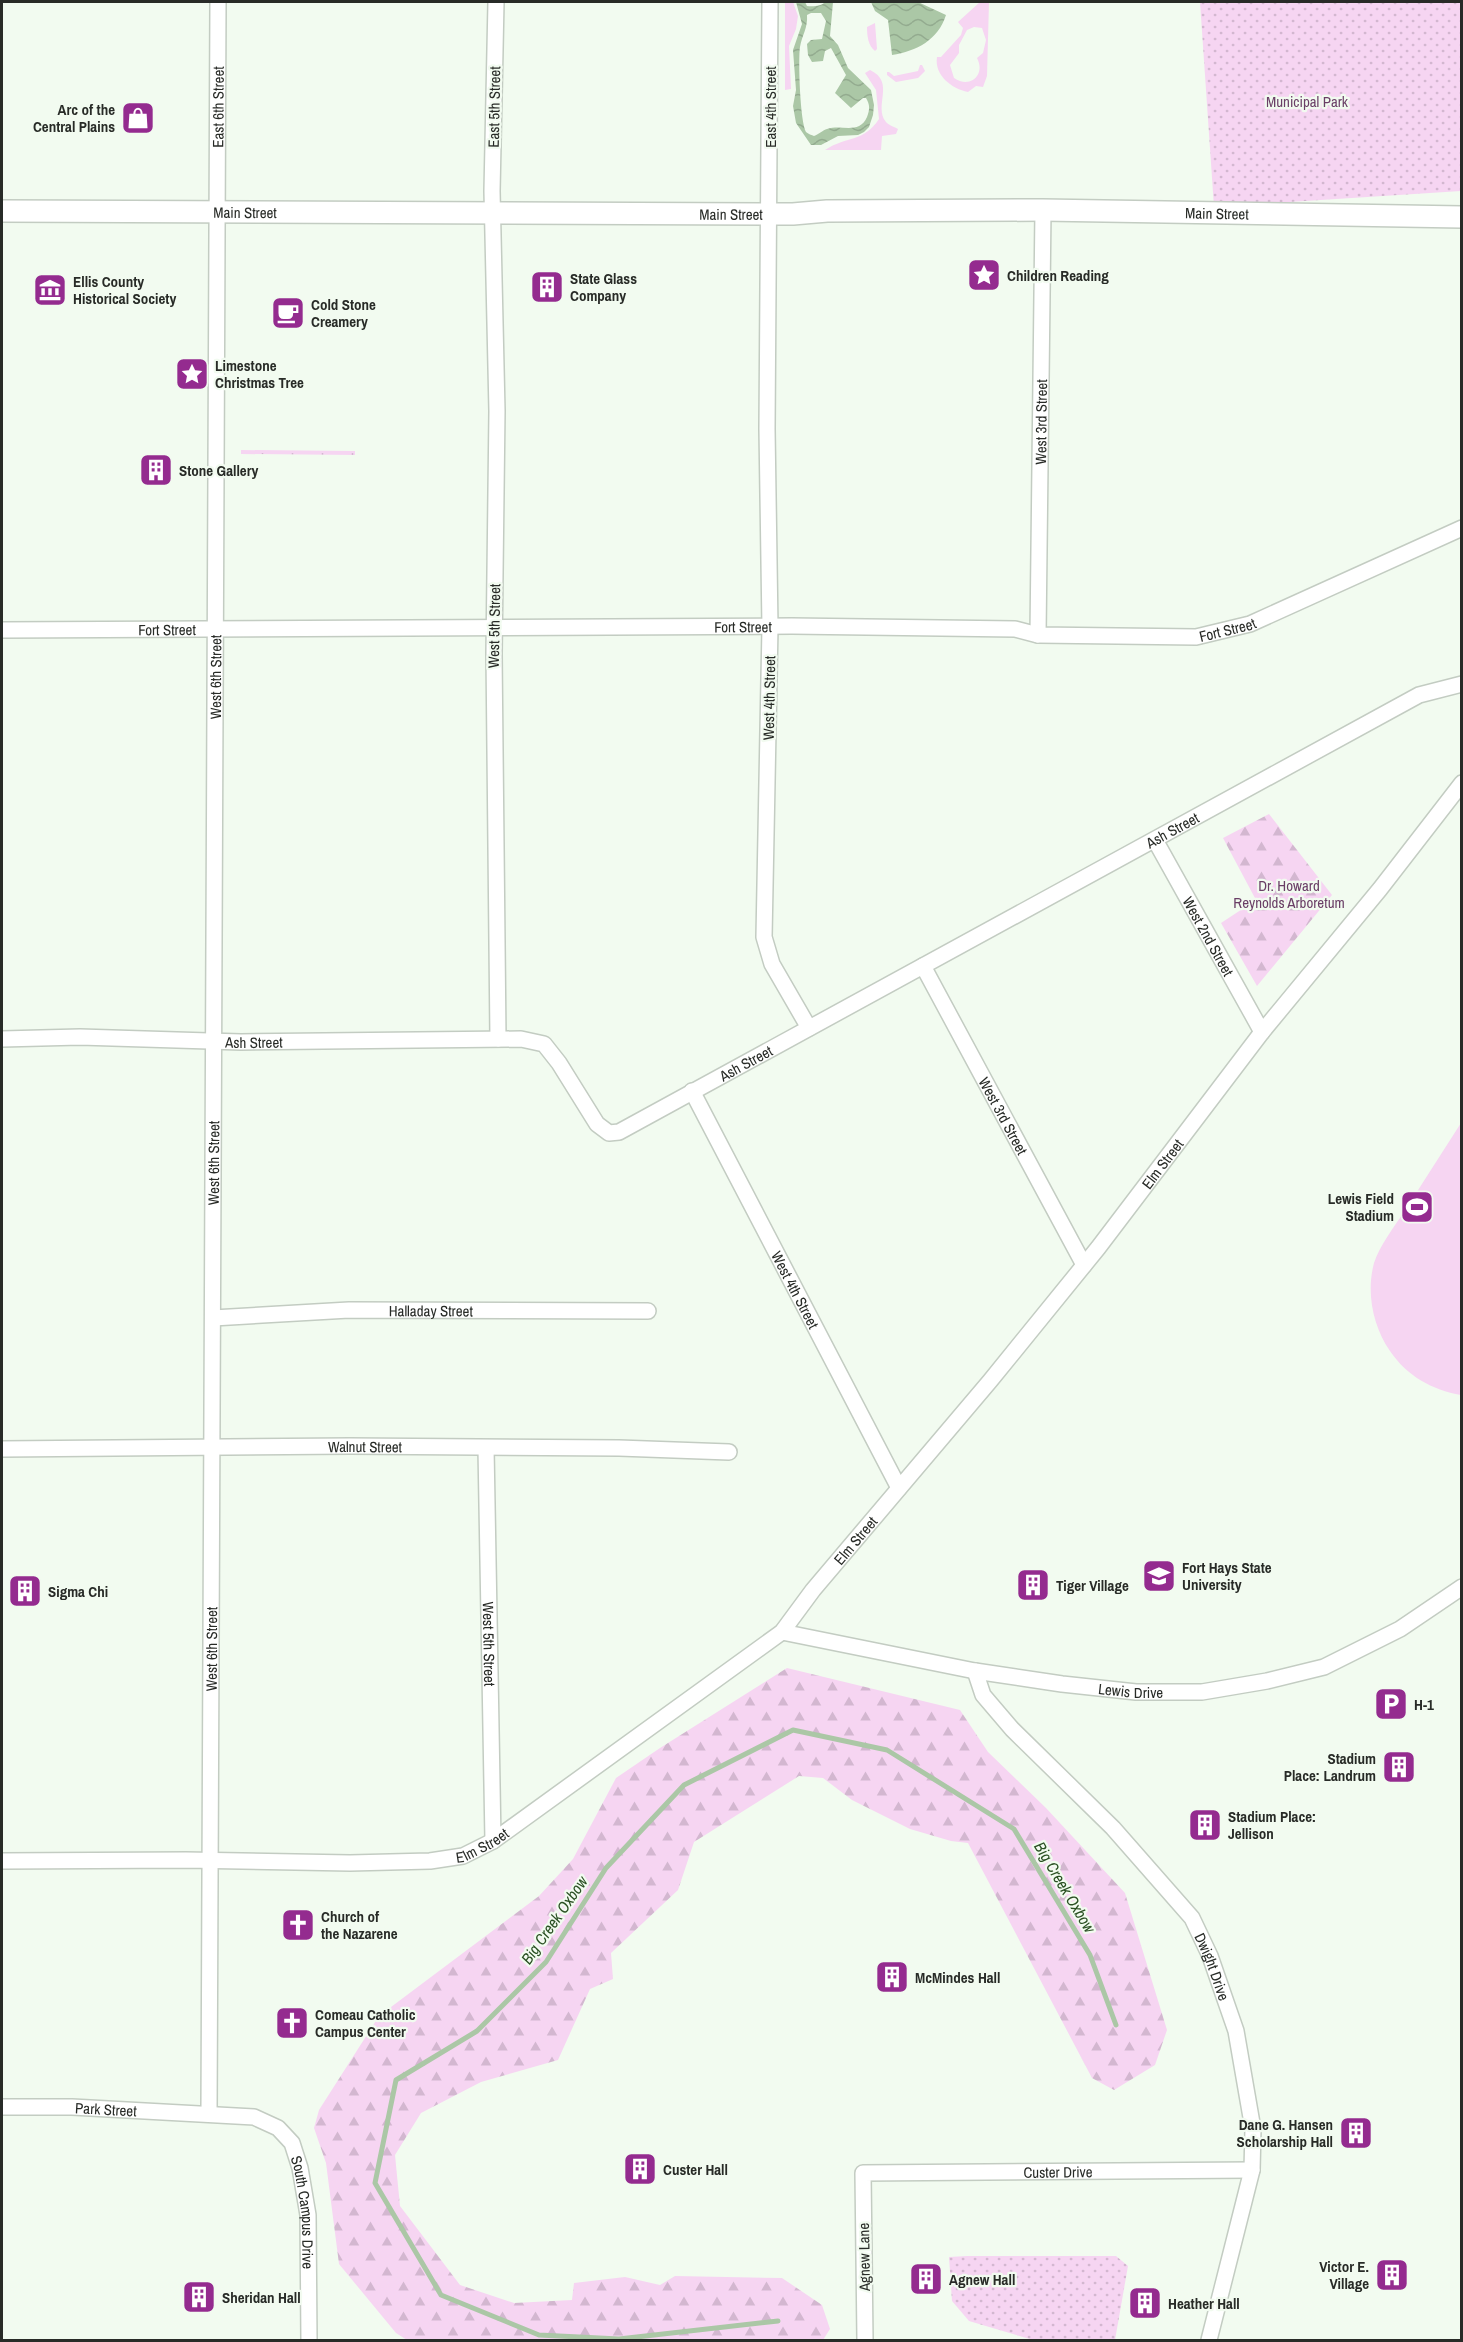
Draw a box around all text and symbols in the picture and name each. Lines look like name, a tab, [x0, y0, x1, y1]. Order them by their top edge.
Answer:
street label: East 6th Street	[207, 66, 228, 148]
street label: East 5th Street	[483, 66, 505, 148]
street label: East 4th Street	[760, 66, 781, 148]
park label: Municipal Park	[1266, 91, 1349, 112]
place label: Arc of the Central Plains	[33, 99, 115, 137]
shop icon: Arc of the Central Plains	[120, 100, 156, 136]
street label: Main Street	[213, 201, 277, 223]
street label: Main Street	[1185, 202, 1249, 224]
street label: Main Street	[699, 203, 763, 224]
place icon: Children Reading	[966, 257, 1002, 293]
place label: Children Reading	[1007, 265, 1109, 286]
place label: State Glass Company	[570, 268, 637, 306]
building icon: State Glass Company	[529, 269, 565, 305]
place label: Ellis County Historical Society	[73, 271, 176, 309]
museum icon: Ellis County Historical Society	[32, 272, 68, 308]
place label: Cold Stone Creamery	[311, 294, 376, 332]
cafe icon: Cold Stone Creamery	[270, 295, 306, 331]
place label: Limestone Christmas Tree	[215, 355, 304, 393]
place icon: Limestone Christmas Tree	[174, 356, 210, 392]
street label: West 3rd Street	[1030, 379, 1052, 465]
building icon: Stone Gallery	[138, 452, 174, 488]
place label: Stone Gallery	[179, 460, 258, 481]
street label: West 5th Street	[483, 583, 505, 668]
street label: Fort Street	[1197, 612, 1260, 646]
street label: Fort Street	[714, 616, 772, 637]
street label: Fort Street	[138, 619, 196, 640]
street label: West 6th Street	[204, 634, 226, 719]
street label: West 4th Street	[758, 655, 780, 740]
street label: Ash Street	[1141, 807, 1203, 853]
park label: Dr. Howard Reynolds Arboretum	[1233, 875, 1345, 913]
street label: West 2nd Street	[1178, 893, 1239, 980]
street label: Ash Street	[224, 1031, 283, 1053]
street label: Ash Street	[714, 1040, 776, 1086]
street label: West 3rd Street	[974, 1073, 1033, 1159]
street label: West 6th Street	[202, 1120, 224, 1205]
street label: Elm Street	[1136, 1134, 1188, 1193]
place label: Lewis Field Stadium	[1328, 1188, 1394, 1226]
sports icon: Lewis Field Stadium	[1399, 1189, 1435, 1225]
street label: West 4th Street	[767, 1247, 825, 1333]
street label: Halladay Street	[389, 1300, 473, 1321]
street label: Walnut Street	[328, 1435, 403, 1457]
street label: Elm Street	[829, 1511, 882, 1569]
place label: Fort Hays State University	[1182, 1557, 1272, 1595]
school or university icon: Fort Hays State University	[1141, 1558, 1177, 1594]
building icon: Tiger Village	[1015, 1567, 1051, 1603]
building icon: Sigma Chi	[7, 1573, 43, 1609]
place label: Tiger Village	[1056, 1575, 1129, 1596]
place label: Sigma Chi	[48, 1581, 108, 1602]
street label: West 5th Street	[478, 1601, 501, 1687]
street label: West 6th Street	[200, 1606, 222, 1691]
street label: Lewis Drive	[1097, 1677, 1163, 1703]
parking icon: H-1	[1373, 1686, 1409, 1722]
place label: H-1	[1414, 1694, 1434, 1715]
place label: Stadium Place: Landrum	[1284, 1748, 1376, 1786]
building icon: Stadium Place: Landrum	[1381, 1749, 1417, 1785]
place label: Stadium Place: Jellison	[1228, 1806, 1316, 1844]
building icon: Stadium Place: Jellison	[1187, 1807, 1223, 1843]
street label: Elm Street	[454, 1822, 513, 1867]
water label: Big Creek Oxbow	[1029, 1837, 1102, 1938]
water label: Big Creek Oxbow	[515, 1870, 593, 1968]
place label: Church of the Nazarene	[321, 1906, 398, 1944]
church icon: Church of the Nazarene	[280, 1907, 316, 1943]
street label: Dwight Drive	[1190, 1929, 1235, 2003]
building icon: McMindes Hall	[874, 1959, 910, 1995]
place label: McMindes Hall	[915, 1967, 1000, 1988]
place label: Comeau Catholic Campus Center	[315, 2004, 416, 2042]
church icon: Comeau Catholic Campus Center	[274, 2005, 310, 2041]
street label: Park Street	[75, 2097, 138, 2121]
place label: Dane G. Hansen Scholarship Hall	[1237, 2114, 1333, 2152]
building icon: Dane G. Hansen Scholarship Hall	[1338, 2115, 1374, 2151]
building icon: Custer Hall	[622, 2151, 658, 2187]
street label: South Campus Drive	[286, 2153, 319, 2269]
place label: Custer Hall	[663, 2159, 728, 2180]
street label: Custer Drive	[1023, 2161, 1093, 2182]
street label: Agnew Lane	[853, 2222, 875, 2292]
place label: Victor E. Village	[1319, 2256, 1369, 2294]
building icon: Victor E. Village	[1374, 2257, 1410, 2293]
building icon: Agnew Hall	[908, 2261, 944, 2297]
place label: Agnew Hall	[949, 2269, 1015, 2290]
building icon: Sheridan Hall	[181, 2279, 217, 2315]
building icon: Heather Hall	[1127, 2285, 1163, 2321]
place label: Sheridan Hall	[222, 2287, 301, 2308]
place label: Heather Hall	[1168, 2293, 1240, 2314]

